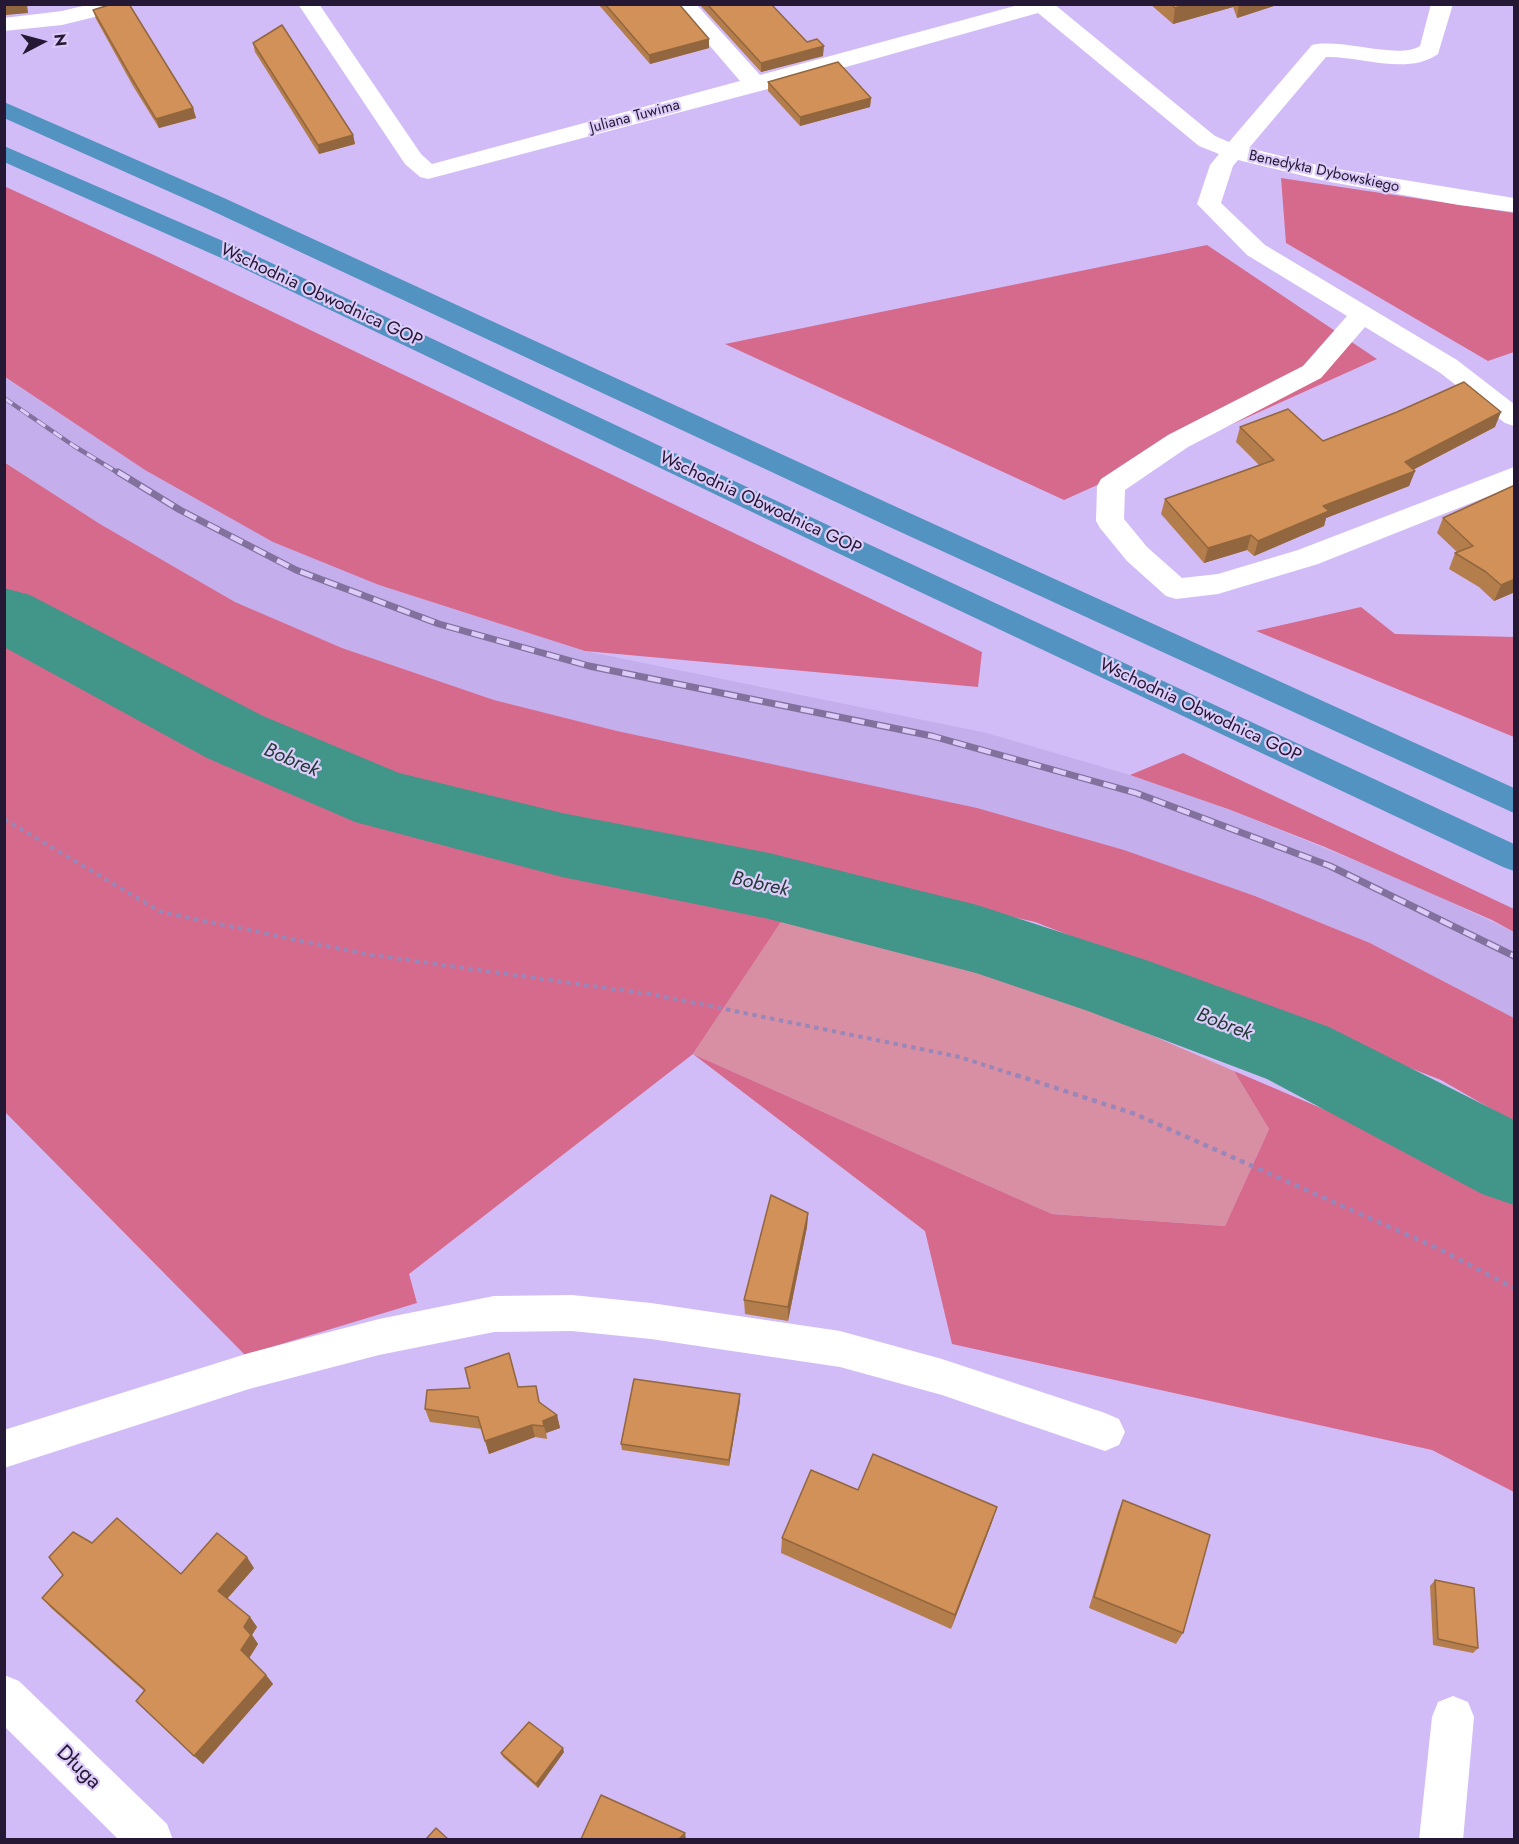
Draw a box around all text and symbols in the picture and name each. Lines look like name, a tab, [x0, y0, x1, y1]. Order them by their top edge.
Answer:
north arrow	[12, 12, 72, 72]
text: N	[48, 33, 73, 48]
street label: Juliana Tuwima	[588, 96, 682, 138]
street label: Benedykta Dybowskiego	[1247, 147, 1401, 197]
street label: Wschodnia Obwodnica GOP	[216, 240, 426, 352]
street label: Wschodnia Obwodnica GOP	[655, 448, 865, 560]
street label: Wschodnia Obwodnica GOP	[1095, 655, 1305, 767]
water label: Bobrek	[260, 739, 322, 783]
water label: Bobrek	[729, 867, 791, 903]
water label: Bobrek	[1193, 1004, 1255, 1046]
street label: Długa	[50, 1741, 106, 1795]

